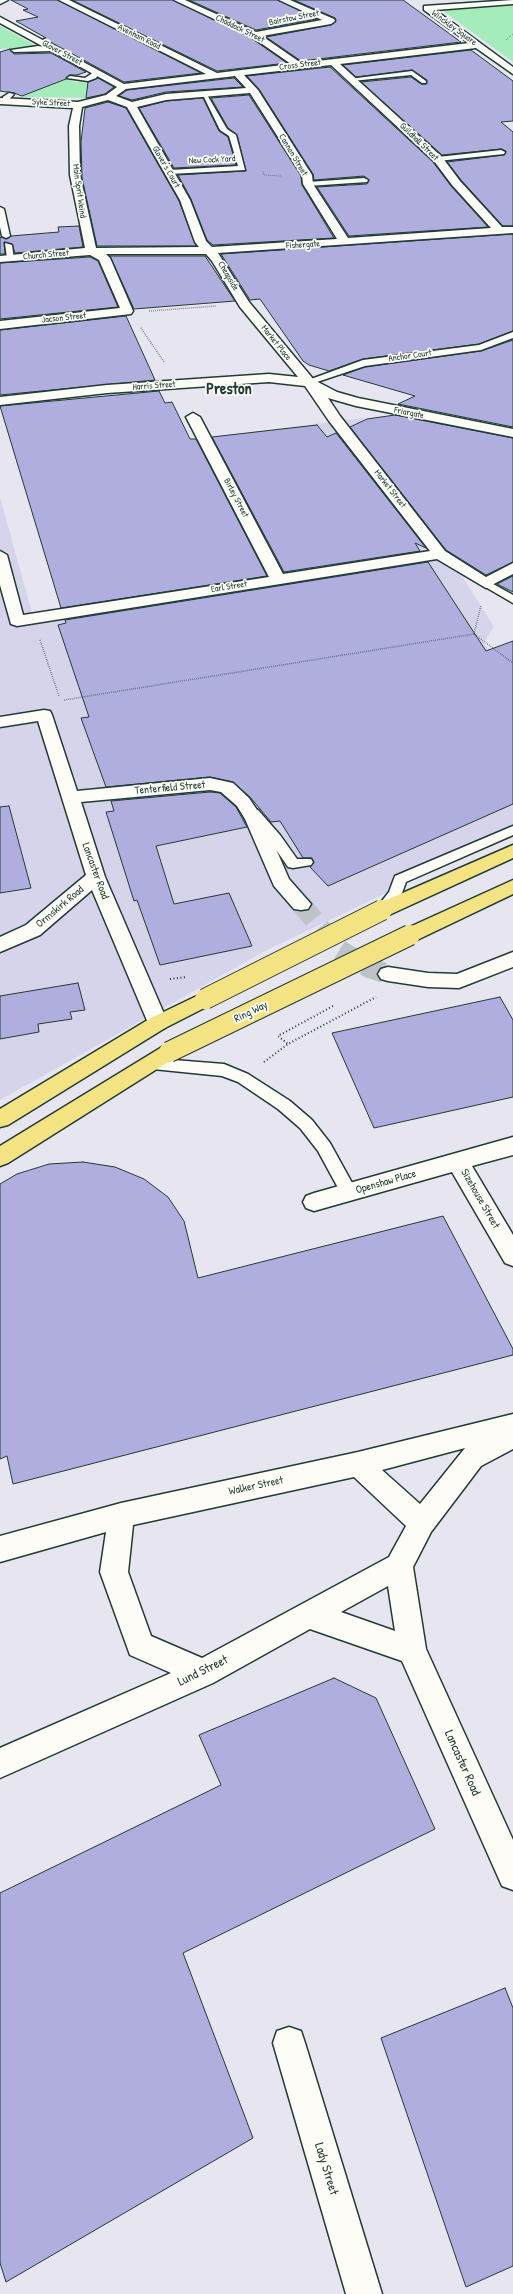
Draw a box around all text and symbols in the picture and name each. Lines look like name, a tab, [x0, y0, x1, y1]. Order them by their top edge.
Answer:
street label: Bairstow Street	[268, 8, 320, 28]
street label: Winckley Square	[429, 8, 479, 48]
street label: Chaddock Street	[214, 12, 266, 46]
street label: Avenham Road	[116, 22, 162, 52]
street label: Glover Street	[40, 38, 84, 68]
street label: Cross Street	[279, 57, 321, 73]
street label: Syke Street	[32, 97, 70, 109]
street label: Guildhall Street	[397, 121, 441, 163]
street label: Cannon Street	[276, 132, 310, 178]
street label: Glover's Court	[150, 144, 182, 190]
street label: New Cock Yard	[188, 153, 236, 167]
street label: Main Sprit Weind	[70, 163, 88, 219]
street label: Fishergate	[286, 238, 320, 252]
street label: Church Street	[23, 248, 69, 262]
street label: Cheapside	[215, 259, 241, 293]
street label: Jacson Street	[41, 310, 87, 326]
street label: Market Place	[259, 323, 293, 363]
street label: Anchor Court	[388, 348, 432, 364]
street label: Harris Street	[132, 379, 176, 393]
district label: Preston	[206, 380, 252, 400]
street label: Friargate	[393, 405, 425, 421]
street label: Market Street	[372, 468, 408, 510]
street label: Birley Street	[221, 477, 251, 519]
street label: Earl Street	[210, 579, 248, 595]
street label: Tenterfield Street	[134, 778, 206, 798]
street label: Lancaster Road	[79, 841, 111, 901]
street label: Ormskirk Road	[33, 883, 87, 931]
street label: Ring Way	[232, 998, 270, 1026]
street label: Openshaw Place	[354, 1167, 418, 1197]
street label: Sizehouse Street	[458, 1167, 502, 1231]
street label: Walker Street	[228, 1474, 284, 1498]
street label: Lund Street	[175, 1652, 231, 1690]
street label: Lancaster Road	[441, 1728, 483, 1798]
street label: Lady Street	[311, 2141, 341, 2197]

